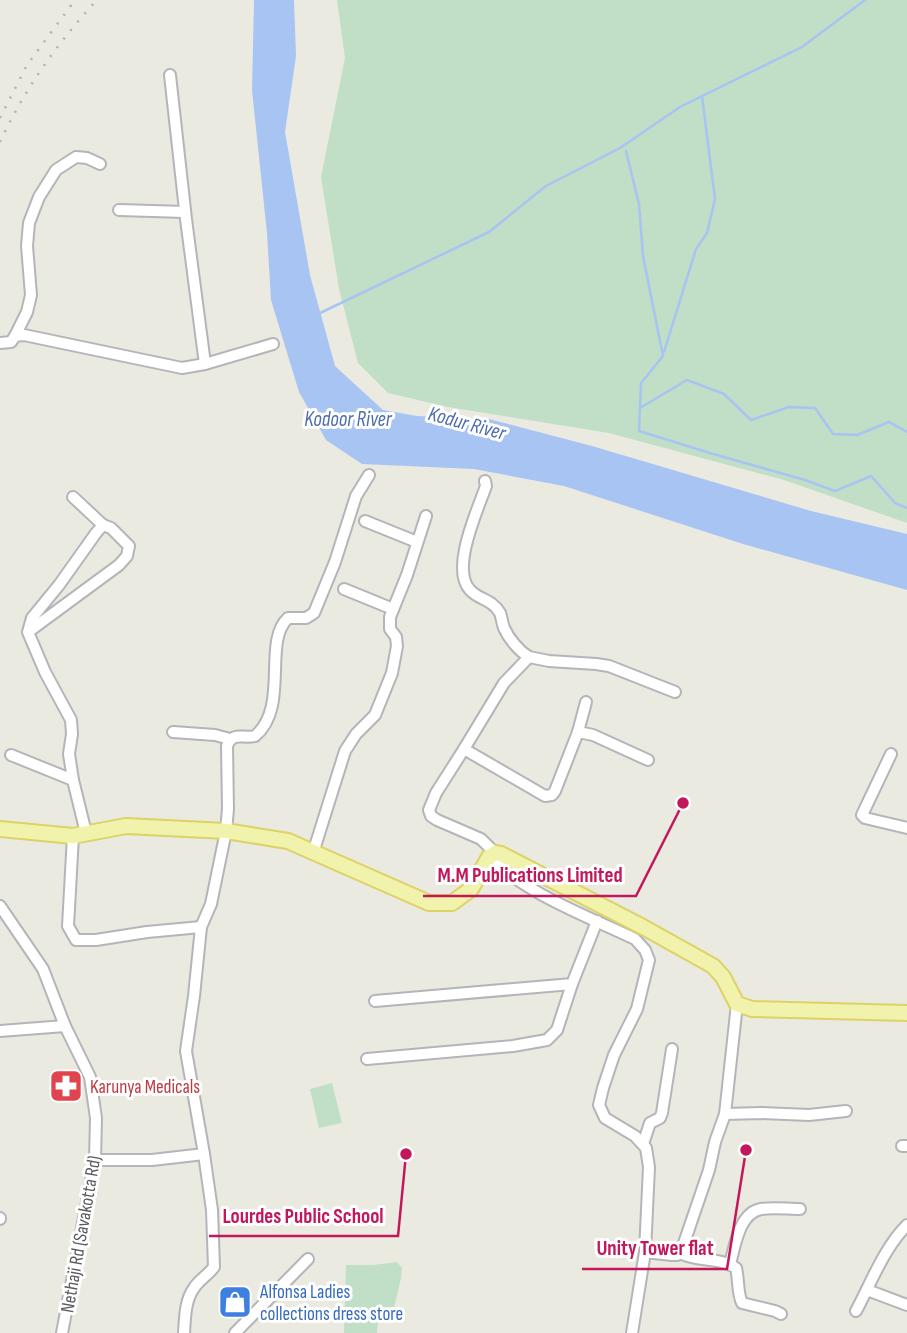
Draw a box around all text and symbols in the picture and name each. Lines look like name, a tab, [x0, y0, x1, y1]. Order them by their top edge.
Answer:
water label: Kodur River	[425, 401, 509, 446]
water label: Kodoor River	[304, 407, 393, 432]
callout: M.M Publications Limited	[423, 854, 636, 896]
text: M.M Publications Limited	[437, 863, 623, 888]
pharmacy icon: Karunya Medicals	[47, 1067, 85, 1105]
place label: Karunya Medicals	[90, 1076, 200, 1099]
street label: Nethaji Rd (Savakotta Rd)	[56, 1154, 107, 1315]
callout: Lourdes Public School	[209, 1194, 398, 1236]
text: Lourdes Public School	[222, 1204, 384, 1229]
callout: Unity Tower flat	[582, 1227, 727, 1269]
text: Unity Tower flat	[596, 1236, 714, 1261]
place label: Alfonsa Ladies collections dress store	[259, 1281, 403, 1326]
shop icon: Alfonsa Ladies collections dress store	[216, 1283, 254, 1321]

